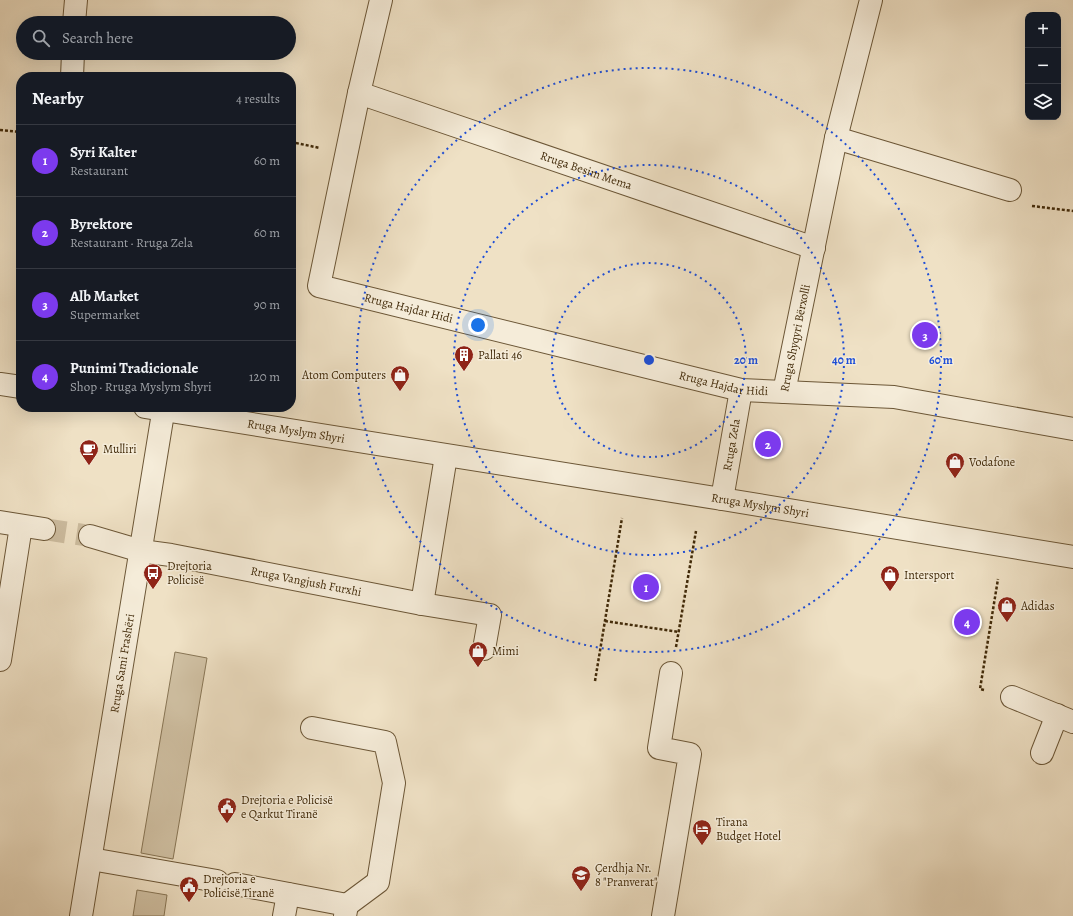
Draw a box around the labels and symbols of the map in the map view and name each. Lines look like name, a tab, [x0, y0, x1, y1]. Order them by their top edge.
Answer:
street label: Rruga Besim Mema	[538, 147, 635, 194]
street label: Rruga Shyqyri Bërxolli	[776, 283, 814, 393]
street label: Rruga Hajdar Hidi	[363, 289, 455, 327]
your location	[468, 315, 488, 335]
pin: 3	[912, 320, 938, 350]
building icon: Pallati 46	[453, 344, 475, 372]
place label: Pallati 46	[478, 347, 523, 363]
text: 20 m	[734, 352, 758, 368]
text: 40 m	[832, 352, 856, 368]
text: 60 m	[929, 352, 953, 368]
centre of rings	[642, 353, 656, 367]
shop icon: Atom Computers	[389, 364, 411, 392]
place label: Atom Computers	[301, 367, 386, 383]
street label: Rruga Hajdar Hidi	[677, 367, 768, 399]
street label: Rruga Myslym Shyri	[246, 415, 346, 447]
street label: Rruga Zela	[719, 417, 744, 472]
pin: 2	[755, 429, 781, 459]
cafe icon: Mulliri	[78, 438, 100, 466]
place label: Mulliri	[103, 441, 137, 457]
shop icon: Vodafone	[944, 451, 966, 479]
place label: Vodafone	[968, 454, 1015, 470]
street label: Rruga Myslym Shyri	[710, 489, 810, 521]
place label: Drejtoria Policisë	[167, 558, 212, 588]
bus stop icon: Drejtoria Policisë	[142, 562, 164, 590]
street label: Rruga Vangjush Furxhi	[249, 563, 363, 600]
shop icon: Intersport	[879, 564, 901, 592]
place label: Intersport	[904, 567, 954, 583]
pin: 1	[633, 572, 659, 602]
shop icon: Adidas	[996, 595, 1018, 623]
place label: Adidas	[1020, 598, 1055, 614]
pin: 4	[954, 607, 980, 637]
street label: Rruga Sami Frashëri	[106, 613, 138, 714]
shop icon: Mimi	[467, 640, 489, 668]
place label: Mimi	[492, 643, 519, 659]
place label: Drejtoria e Policisë e Qarkut Tiranë	[241, 792, 333, 822]
public building icon: Drejtoria e Policisë e Qarkut Tiranë	[216, 796, 238, 824]
place label: Tirana Budget Hotel	[716, 814, 781, 844]
hotel icon: Tirana Budget Hotel	[691, 818, 713, 846]
place label: Çerdhja Nr. 8 "Pranverat"	[595, 860, 658, 890]
school or university icon: Çerdhja Nr. 8 "Pranverat"	[570, 864, 592, 892]
place label: Drejtoria e Policisë Tiranë	[203, 871, 274, 901]
public building icon: Drejtoria e Policisë Tiranë	[178, 875, 200, 903]

